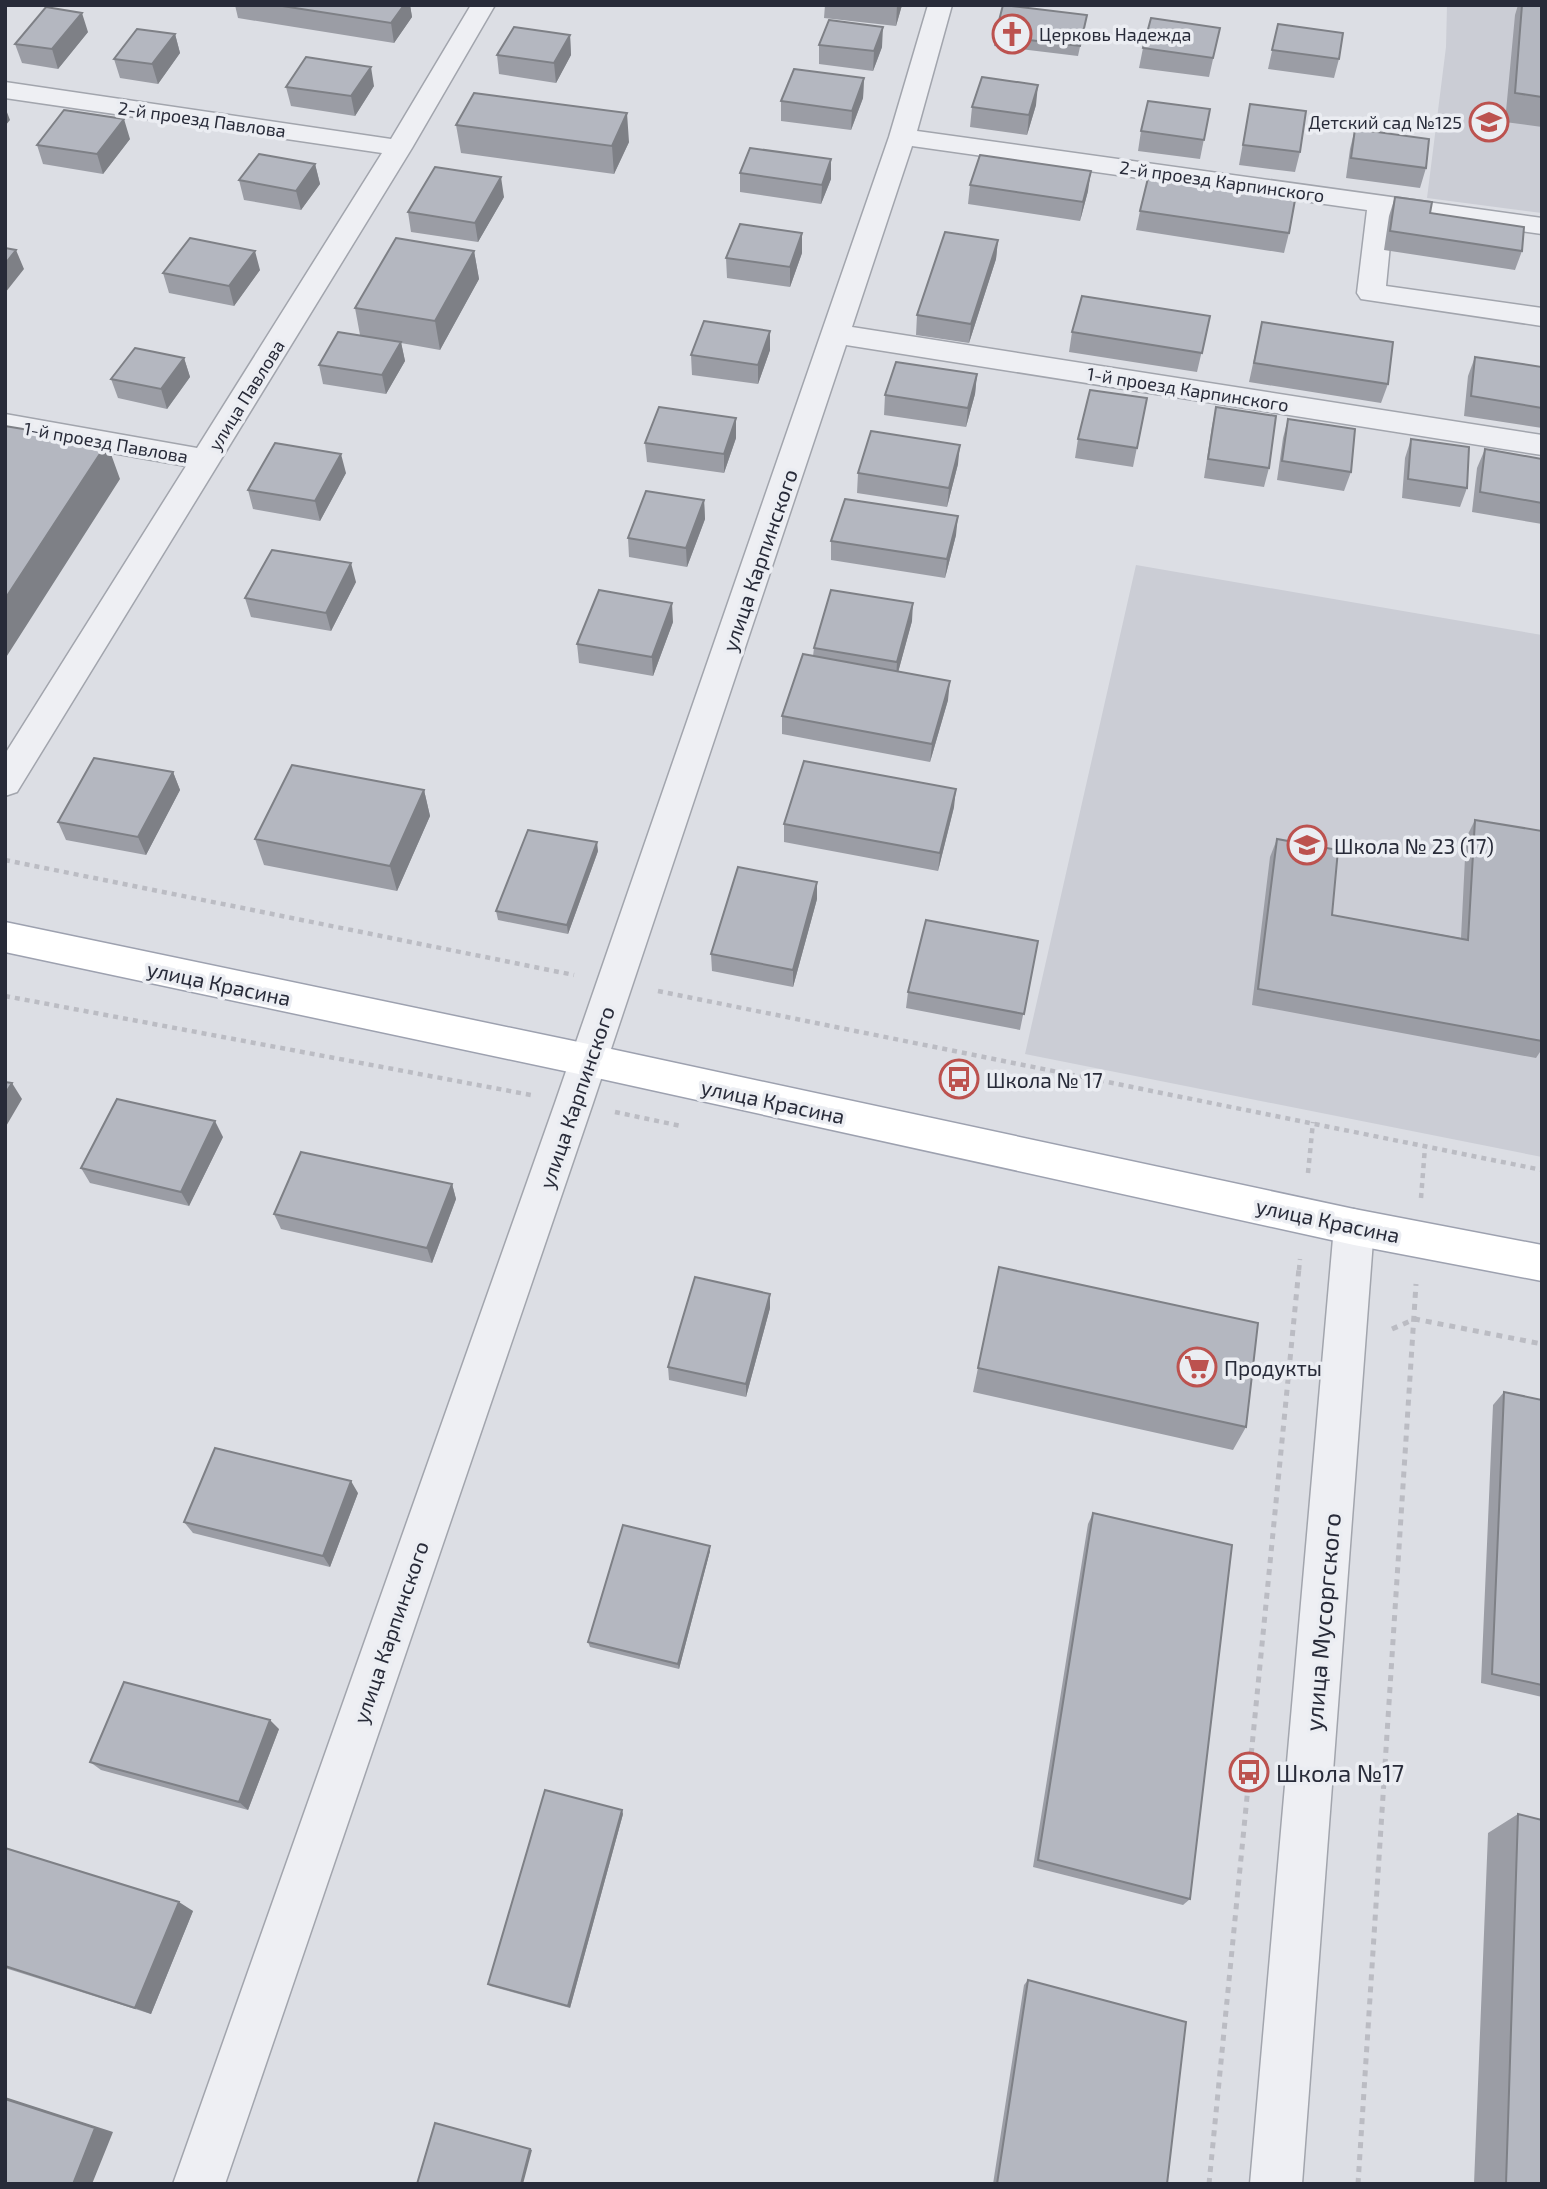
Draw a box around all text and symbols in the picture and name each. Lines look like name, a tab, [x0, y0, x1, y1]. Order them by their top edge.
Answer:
church icon: Церковь Надежда	[991, 13, 1033, 55]
place label: Церковь Надежда	[1039, 23, 1192, 45]
street label: 2-й проезд Павлова	[117, 96, 287, 142]
school or university icon: Детский сад №125	[1468, 101, 1510, 143]
place label: Детский сад №125	[1308, 111, 1462, 133]
street label: 2-й проезд Карпинского	[1118, 156, 1326, 206]
street label: улица Павлова	[203, 336, 289, 454]
street label: 1-й проезд Карпинского	[1086, 362, 1290, 416]
street label: 1-й проезд Павлова	[22, 417, 190, 467]
street label: улица Карпинского	[716, 465, 803, 655]
school or university icon: Школа № 23 (17)	[1286, 824, 1328, 866]
place label: Школа № 23 (17)	[1334, 833, 1494, 858]
street label: улица Красина	[145, 956, 293, 1011]
street label: улица Карпинского	[533, 1002, 620, 1192]
bus stop icon: Школа № 17	[938, 1058, 980, 1100]
place label: Школа № 17	[986, 1067, 1103, 1092]
street label: улица Красина	[699, 1074, 847, 1129]
street label: улица Красина	[1254, 1193, 1402, 1248]
supermarket icon: Продукты	[1176, 1346, 1218, 1388]
place label: Продукты	[1224, 1355, 1322, 1381]
street label: улица Мусоргского	[1298, 1512, 1347, 1732]
street label: улица Карпинского	[347, 1537, 434, 1727]
bus stop icon: Школа №17	[1228, 1751, 1270, 1793]
place label: Школа №17	[1276, 1758, 1404, 1787]

